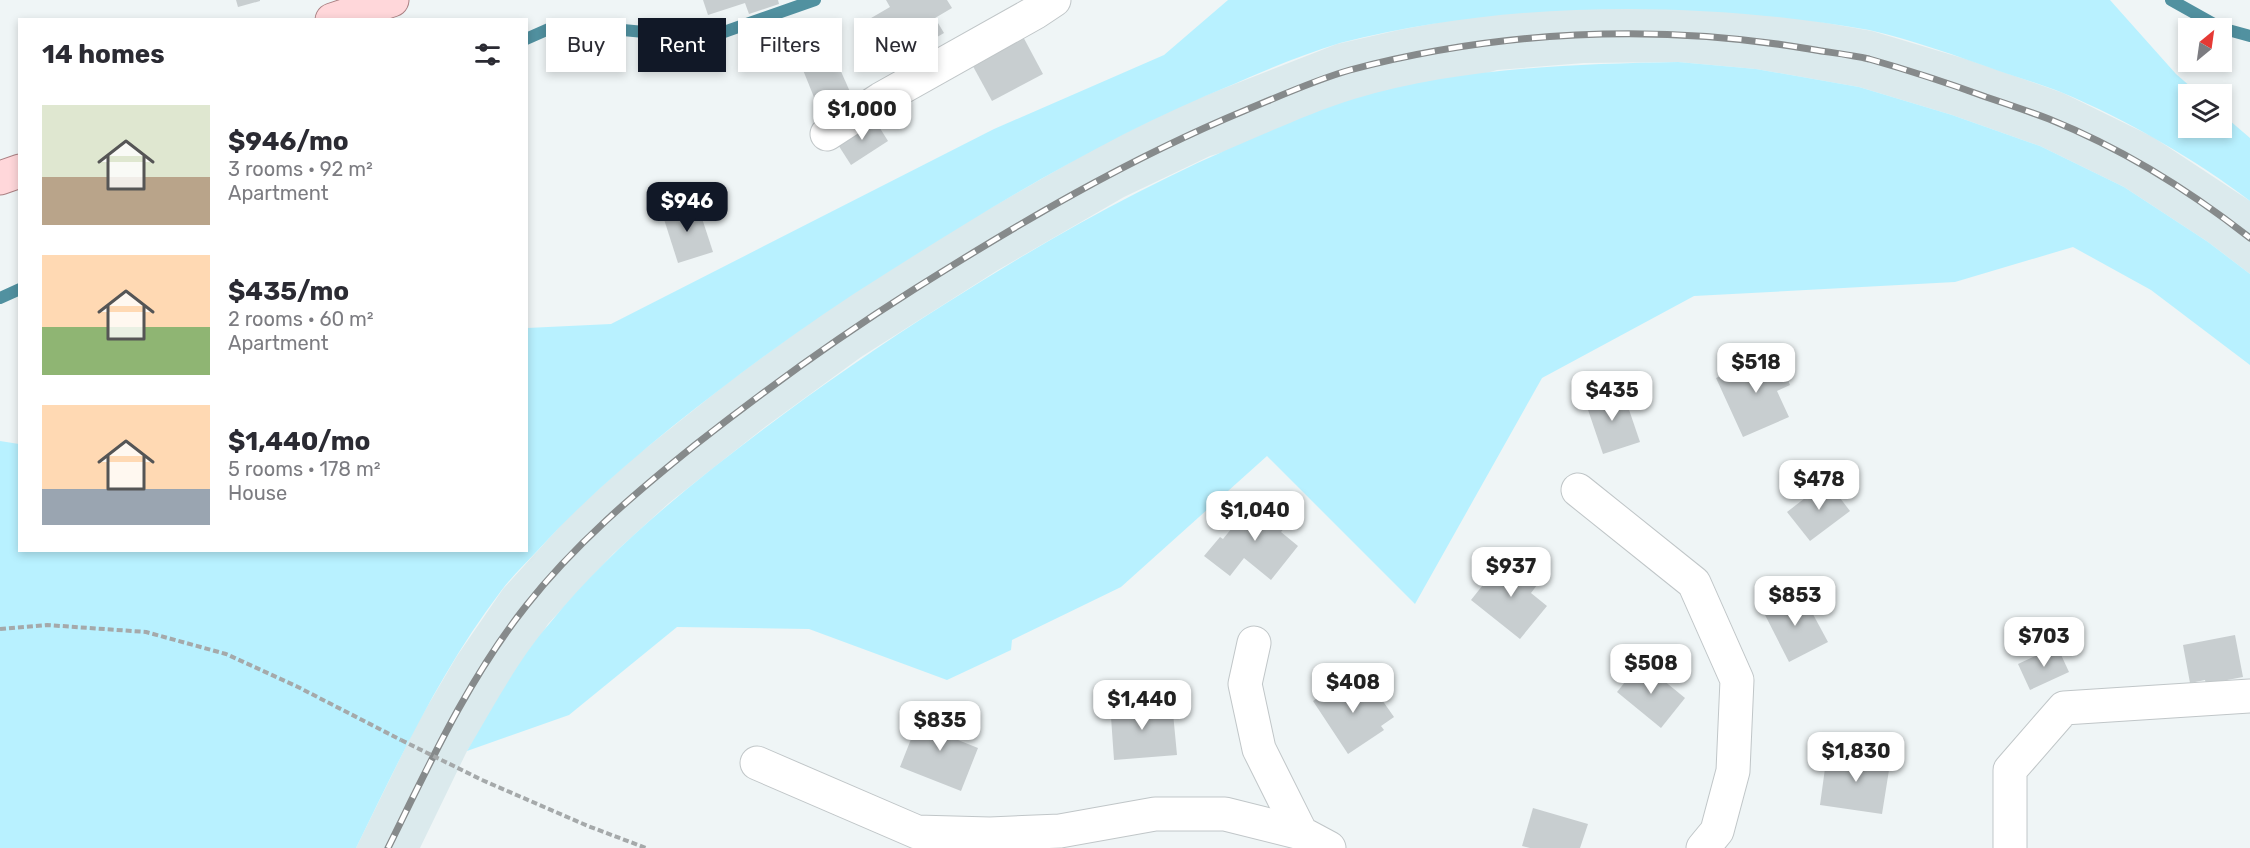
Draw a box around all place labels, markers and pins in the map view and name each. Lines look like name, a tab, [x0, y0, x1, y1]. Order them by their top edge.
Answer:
pin: $1,000	[813, 90, 911, 141]
pin: $946	[651, 182, 723, 233]
pin: $518	[1720, 343, 1792, 394]
pin: $435	[1576, 371, 1648, 422]
pin: $478	[1783, 460, 1855, 511]
pin: $1,040	[1206, 491, 1304, 542]
pin: $937	[1475, 547, 1547, 598]
pin: $853	[1759, 576, 1831, 627]
pin: $703	[2008, 617, 2080, 668]
pin: $508	[1615, 644, 1687, 695]
pin: $408	[1317, 663, 1389, 714]
pin: $1,440	[1093, 680, 1191, 731]
pin: $835	[904, 701, 976, 752]
pin: $1,830	[1807, 732, 1905, 783]

